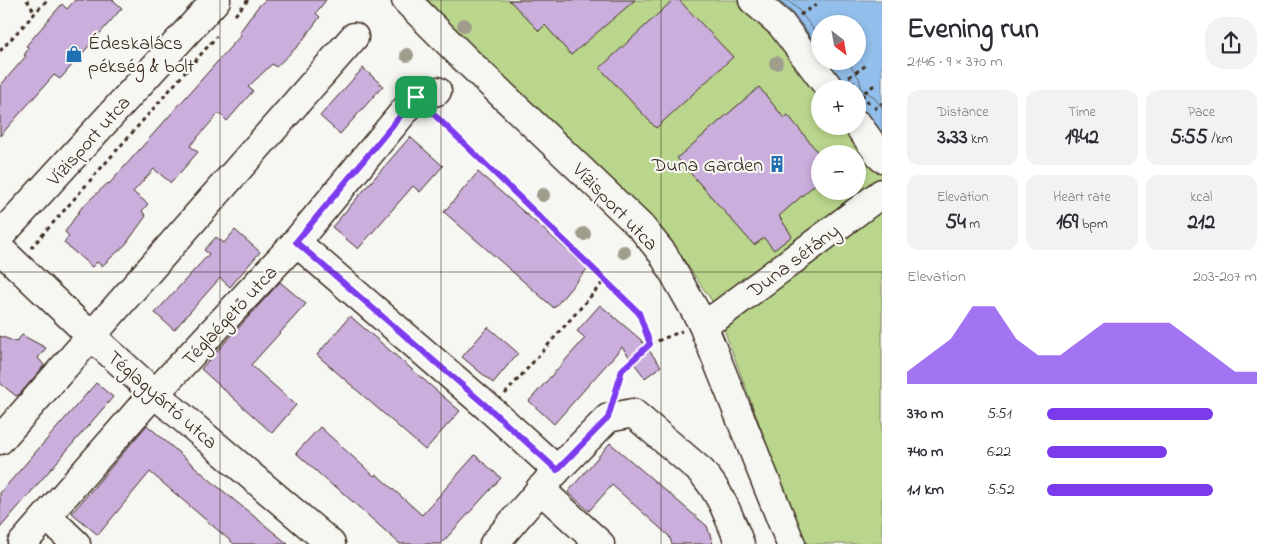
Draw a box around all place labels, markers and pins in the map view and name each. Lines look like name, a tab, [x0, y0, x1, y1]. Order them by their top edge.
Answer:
place label: Édeskalács pékség & bolt	[88, 30, 195, 83]
shop icon: Édeskalács pékség & bolt	[64, 44, 84, 64]
pin	[395, 76, 437, 118]
place label: Duna Garden	[651, 152, 763, 181]
building icon: Duna Garden	[767, 154, 787, 174]

